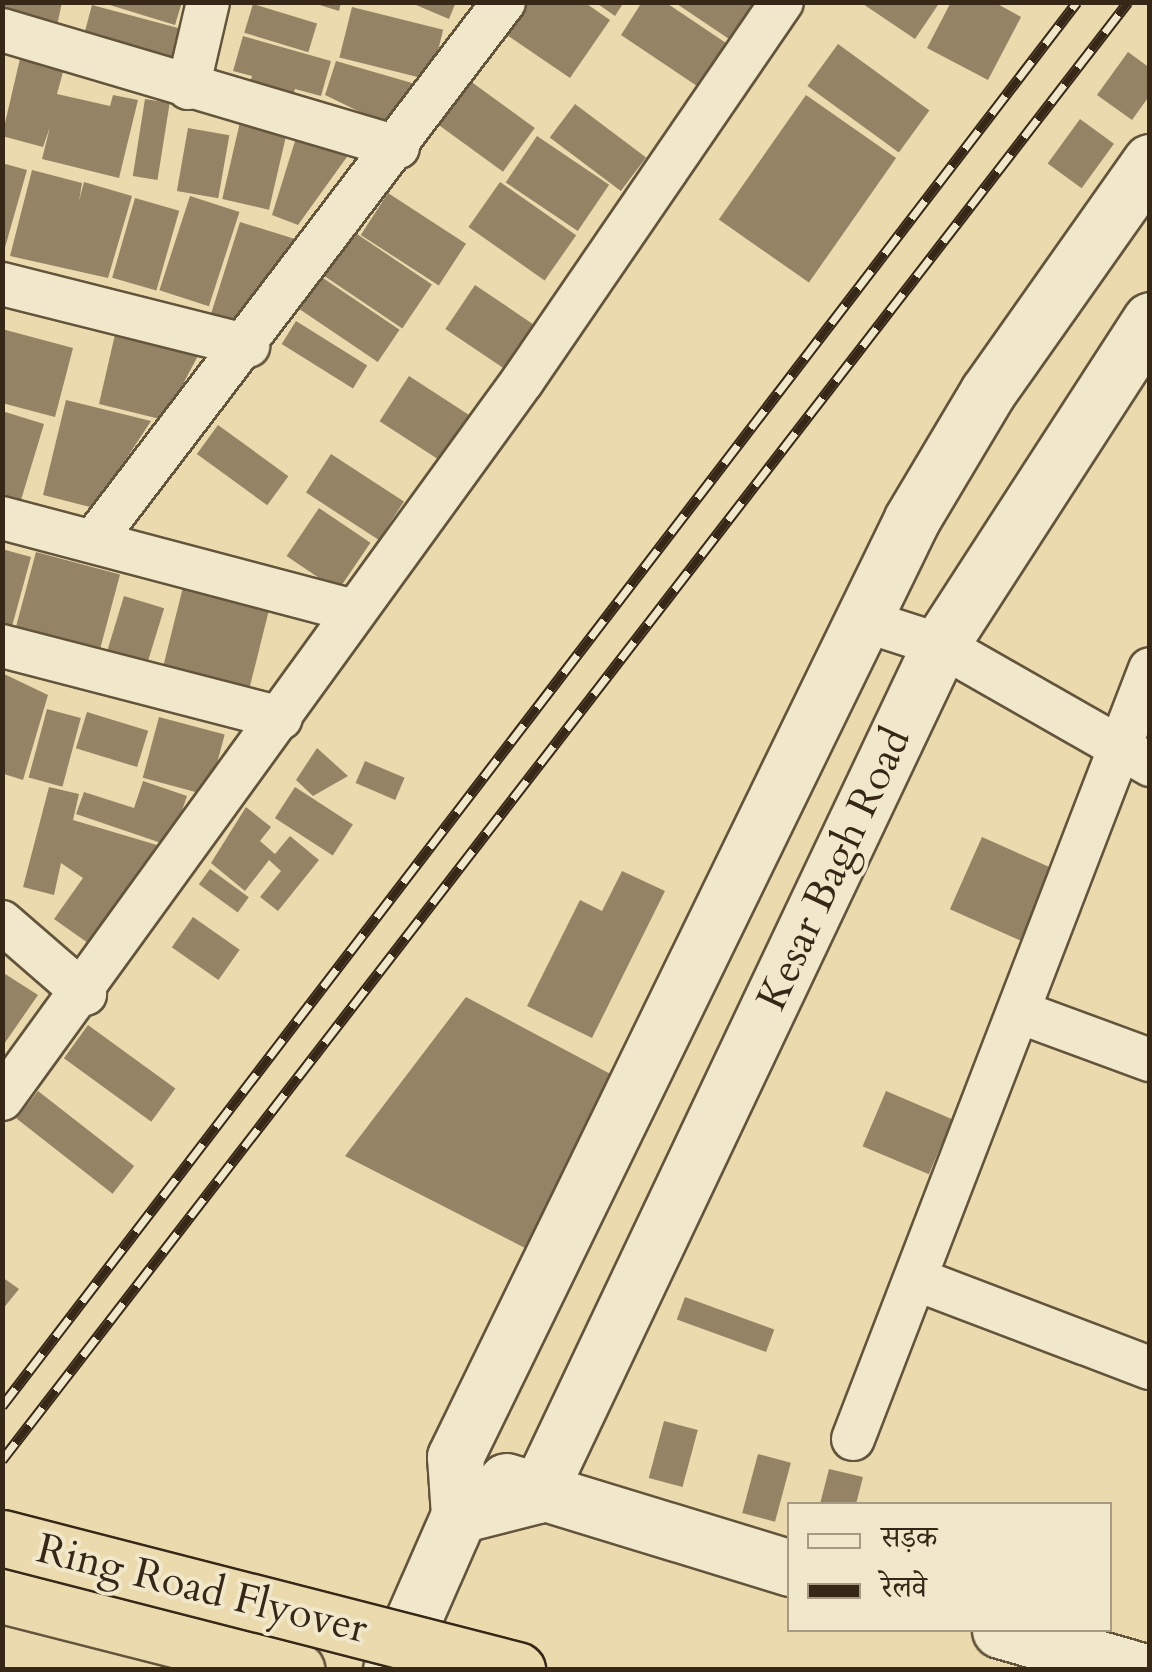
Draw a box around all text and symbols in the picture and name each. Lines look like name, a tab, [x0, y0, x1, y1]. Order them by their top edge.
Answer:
street label: Kesar Bagh Road	[747, 720, 921, 1018]
legend	[787, 1502, 1112, 1632]
text: सड़क	[881, 1517, 937, 1558]
street label: Ring Road Flyover	[32, 1524, 372, 1654]
text: रेलवे	[881, 1567, 927, 1608]

